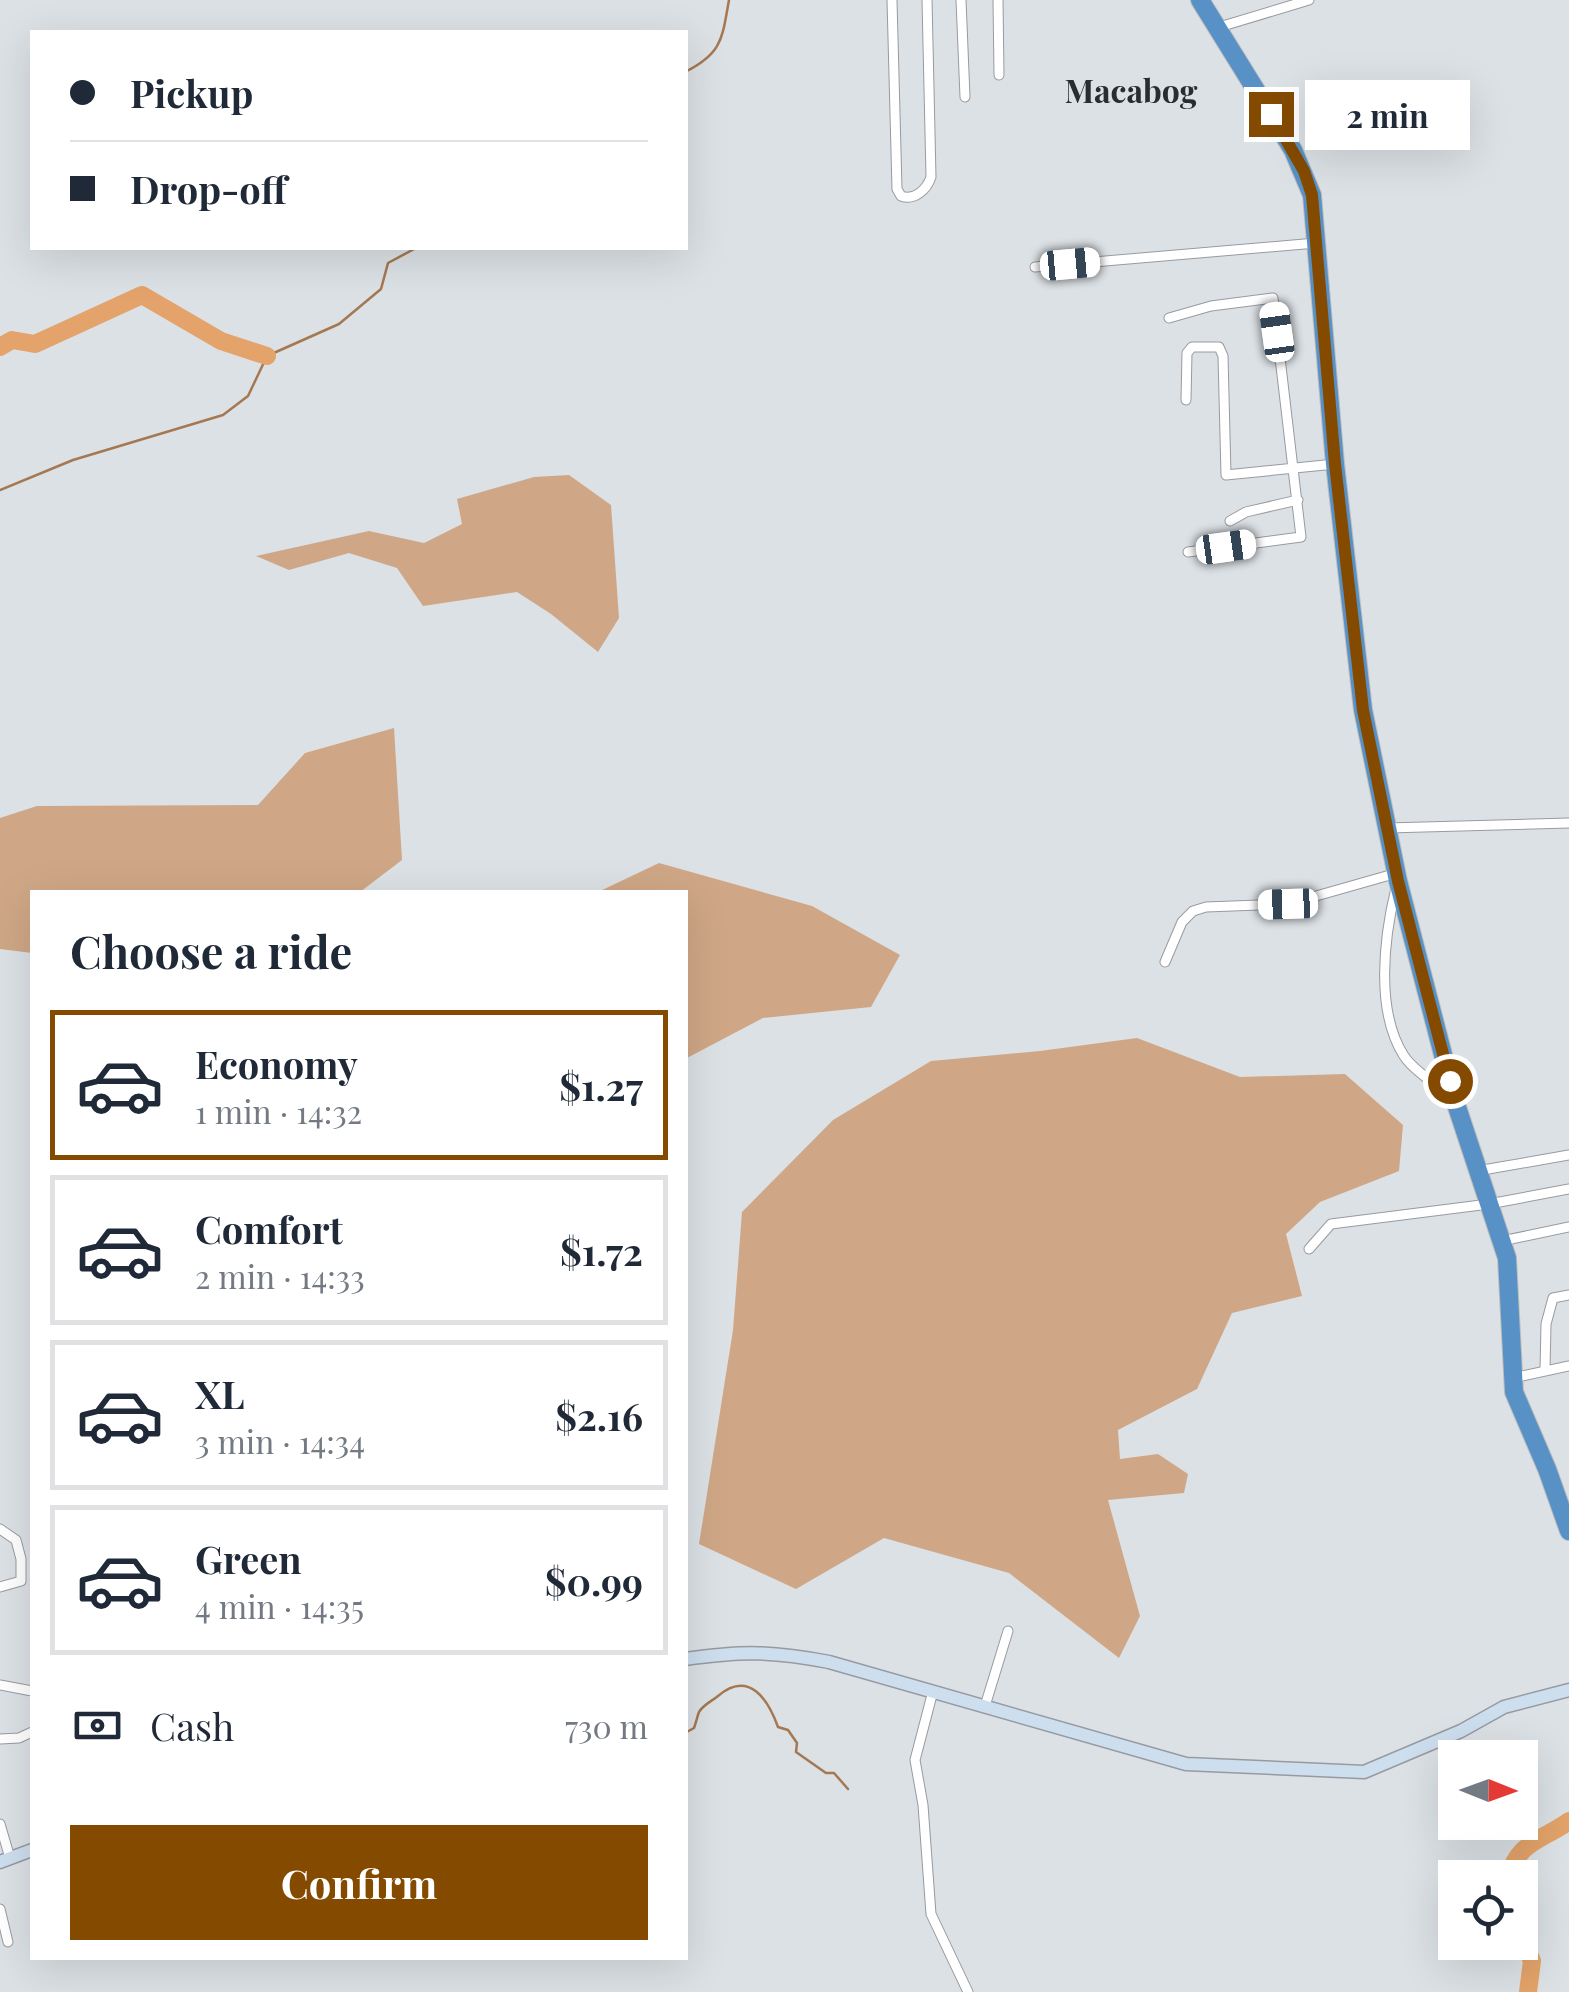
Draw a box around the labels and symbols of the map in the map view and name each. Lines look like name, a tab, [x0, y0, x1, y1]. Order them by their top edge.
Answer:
district label: Macabog	[1064, 68, 1198, 111]
callout: 2 min	[1306, 79, 1471, 149]
route end	[1249, 92, 1294, 137]
car	[1039, 246, 1101, 282]
car	[1258, 300, 1296, 364]
car	[1194, 528, 1258, 566]
car	[1257, 888, 1319, 920]
route start	[1428, 1059, 1473, 1104]
north arrow	[1438, 1740, 1538, 1840]

